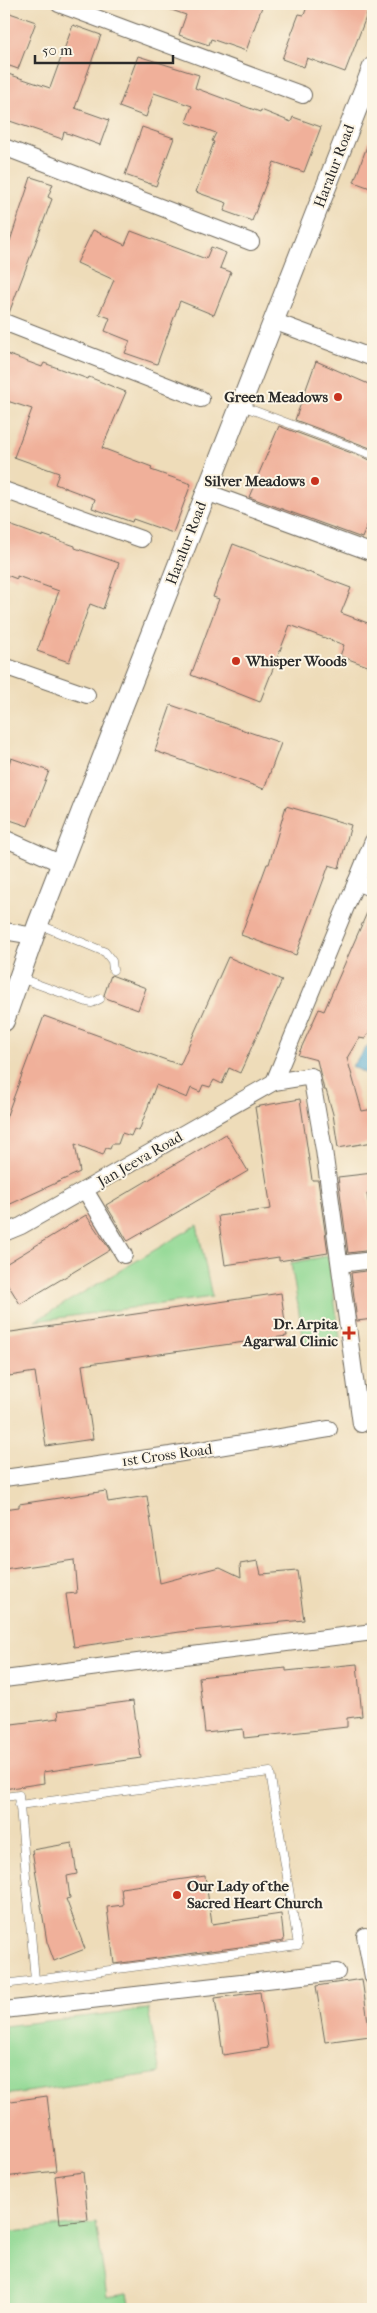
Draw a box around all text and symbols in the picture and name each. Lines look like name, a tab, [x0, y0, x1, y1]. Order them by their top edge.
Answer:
scale bar	[35, 32, 172, 64]
text: 50 m	[42, 41, 73, 59]
street label: Haralur Road	[310, 121, 358, 210]
place label: Green Meadows	[224, 388, 328, 406]
marker: Green Meadows	[332, 391, 344, 403]
place label: Silver Meadows	[205, 472, 305, 490]
marker: Silver Meadows	[309, 475, 321, 487]
street label: Haralur Road	[162, 498, 210, 587]
place label: Whisper Woods	[245, 652, 347, 670]
marker: Whisper Woods	[230, 655, 242, 667]
street label: Jan Jeeva Road	[93, 1127, 186, 1191]
place label: Dr. Arpita Agarwal Clinic	[242, 1315, 339, 1350]
marker: Dr. Arpita Agarwal Clinic	[342, 1326, 356, 1340]
street label: 1st Cross Road	[121, 1440, 214, 1470]
place label: Our Lady of the Sacred Heart Church	[187, 1877, 323, 1912]
marker: Our Lady of the Sacred Heart Church	[171, 1889, 183, 1901]

